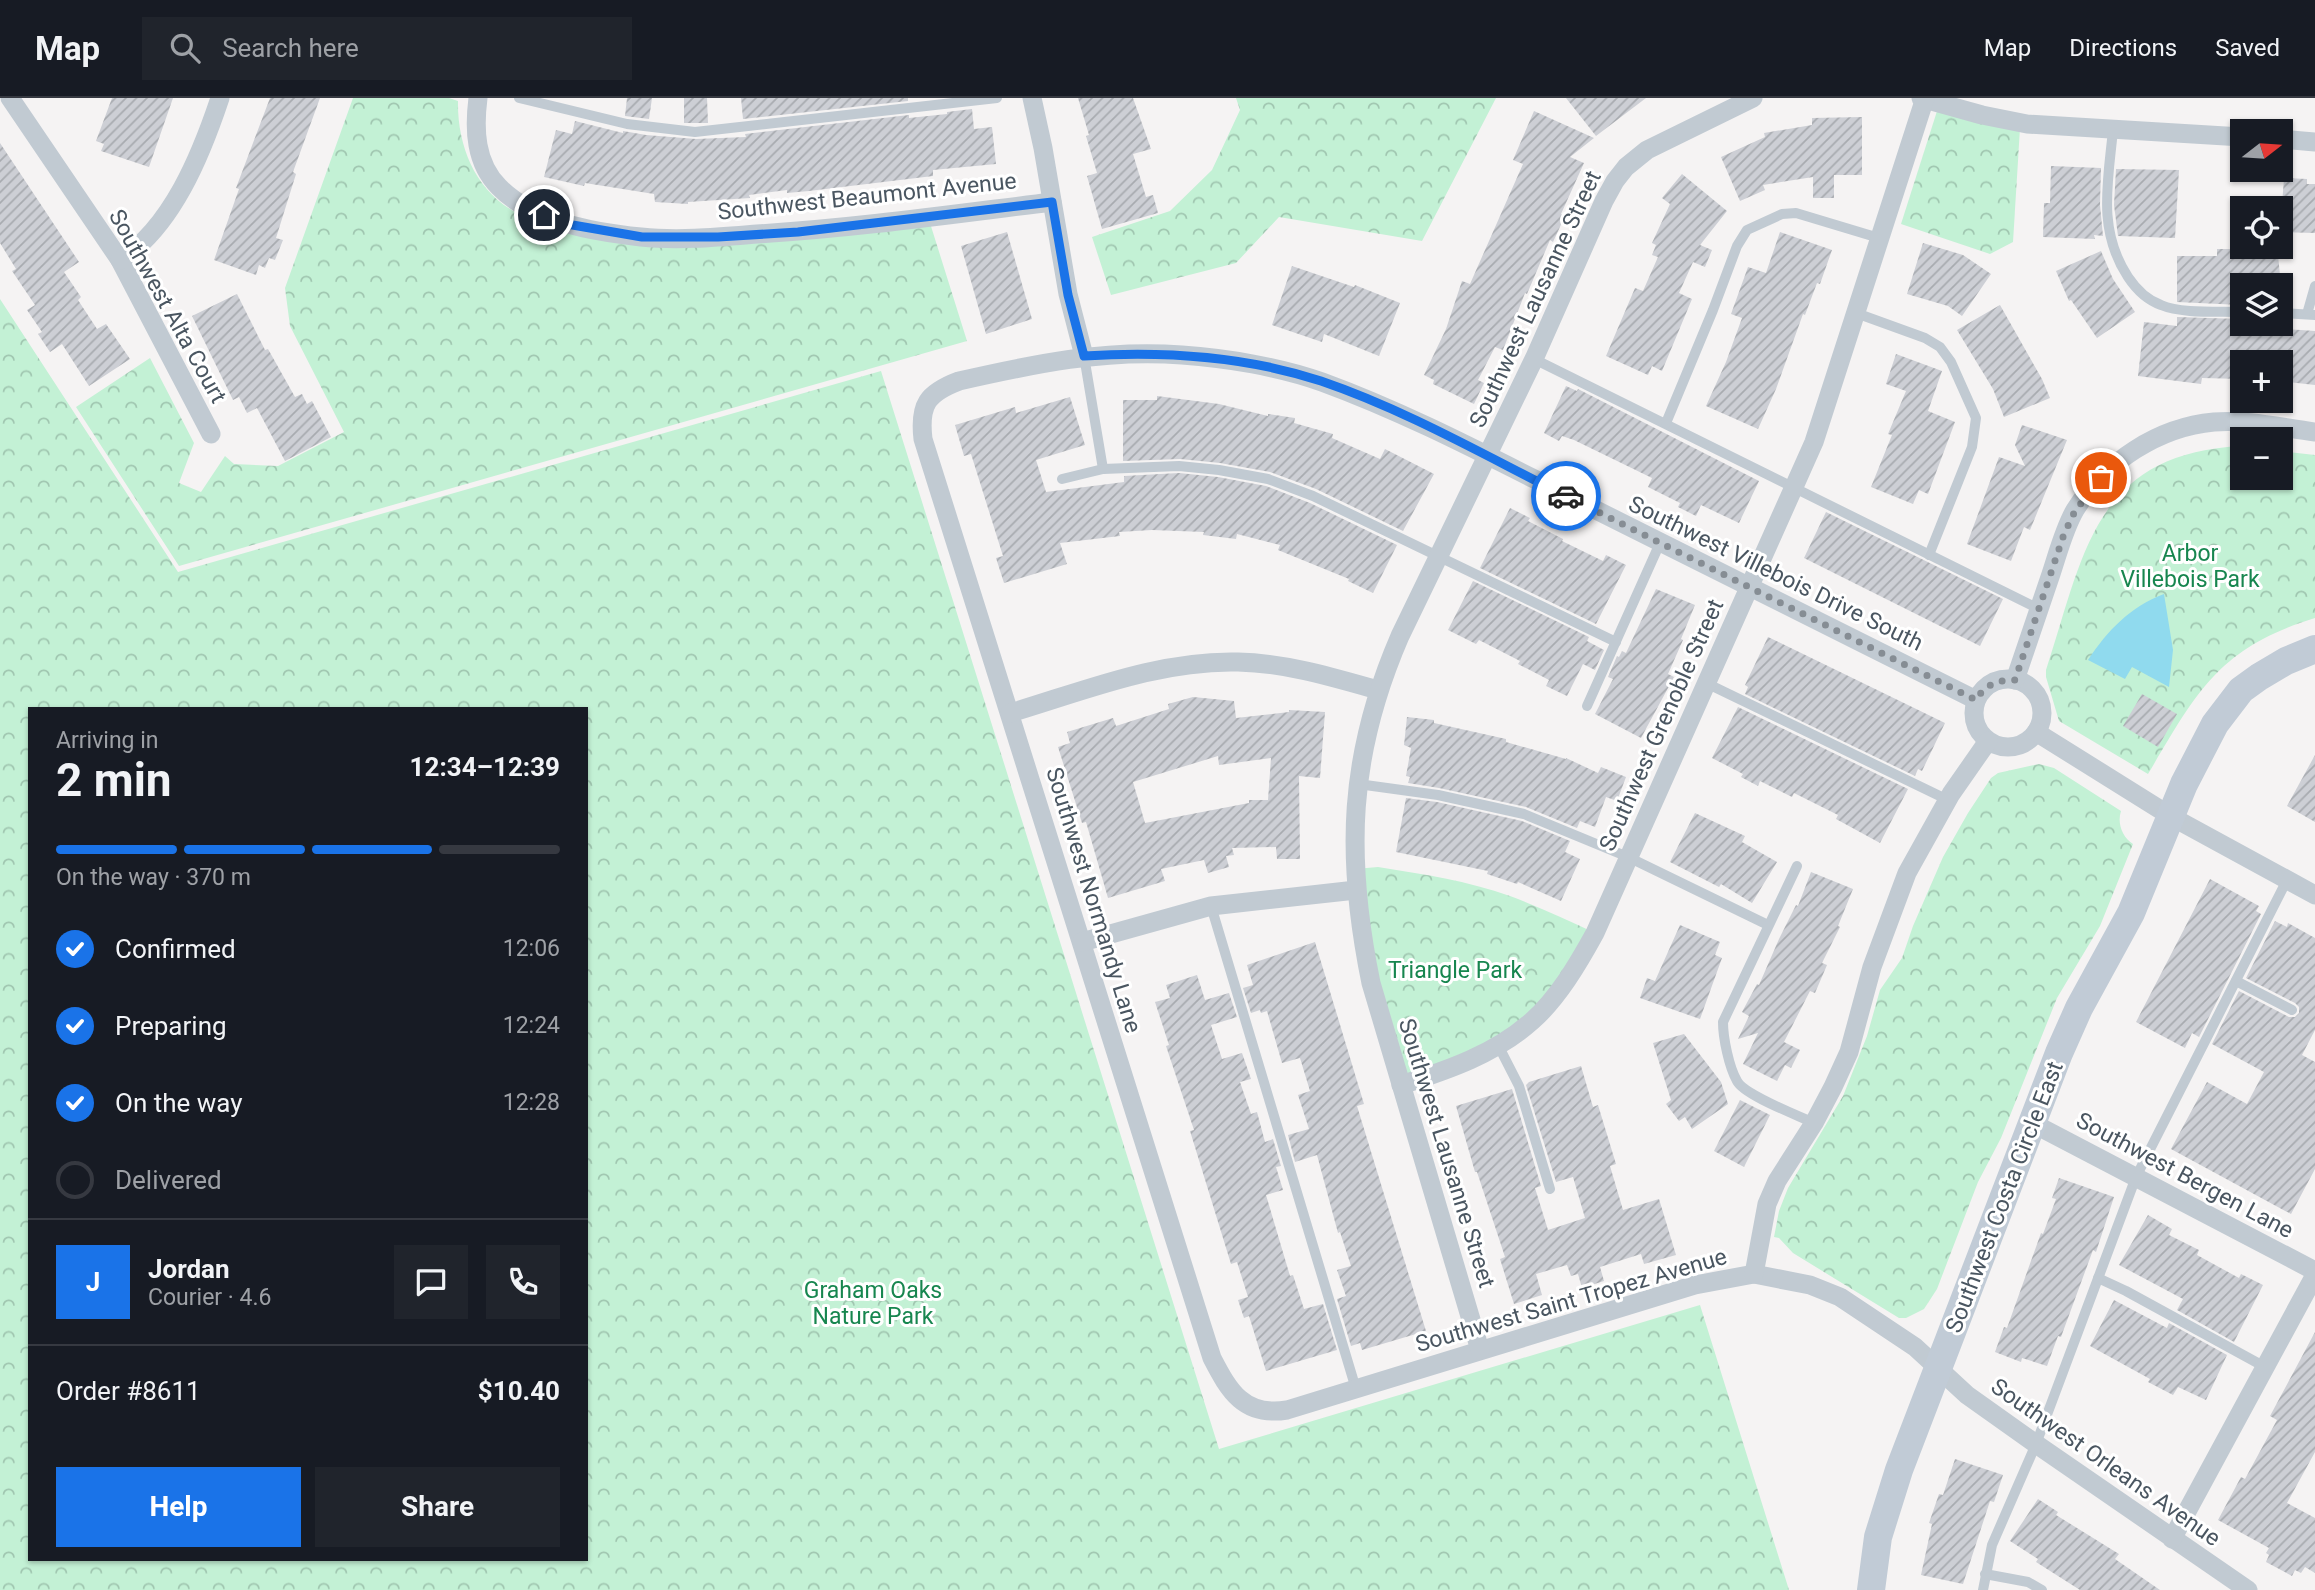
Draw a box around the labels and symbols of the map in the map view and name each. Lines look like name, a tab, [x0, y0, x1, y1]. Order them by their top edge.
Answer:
north arrow	[2230, 119, 2292, 182]
street label: Southwest Beaumont Avenue	[716, 167, 1018, 226]
street label: Southwest Lausanne Street	[1464, 167, 1607, 432]
pin	[514, 185, 574, 245]
street label: Southwest Alta Court	[103, 205, 232, 408]
pin	[2071, 448, 2131, 508]
courier	[1531, 461, 1601, 531]
street label: Southwest Villebois Drive South	[1624, 490, 1927, 657]
park label: Arbor Villebois Park	[2120, 540, 2260, 593]
street label: Southwest Grenoble Street	[1594, 595, 1729, 855]
street label: Southwest Normandy Lane	[1040, 764, 1147, 1036]
park label: Triangle Park	[1388, 957, 1522, 984]
street label: Southwest Lausanne Street	[1393, 1015, 1500, 1291]
street label: Southwest Costa Circle East	[1940, 1058, 2069, 1337]
street label: Southwest Bergen Lane	[2072, 1107, 2298, 1244]
street label: Southwest Saint Tropez Avenue	[1412, 1243, 1730, 1358]
park label: Graham Oaks Nature Park	[804, 1277, 942, 1330]
street label: Southwest Orleans Avenue	[1986, 1373, 2226, 1552]

